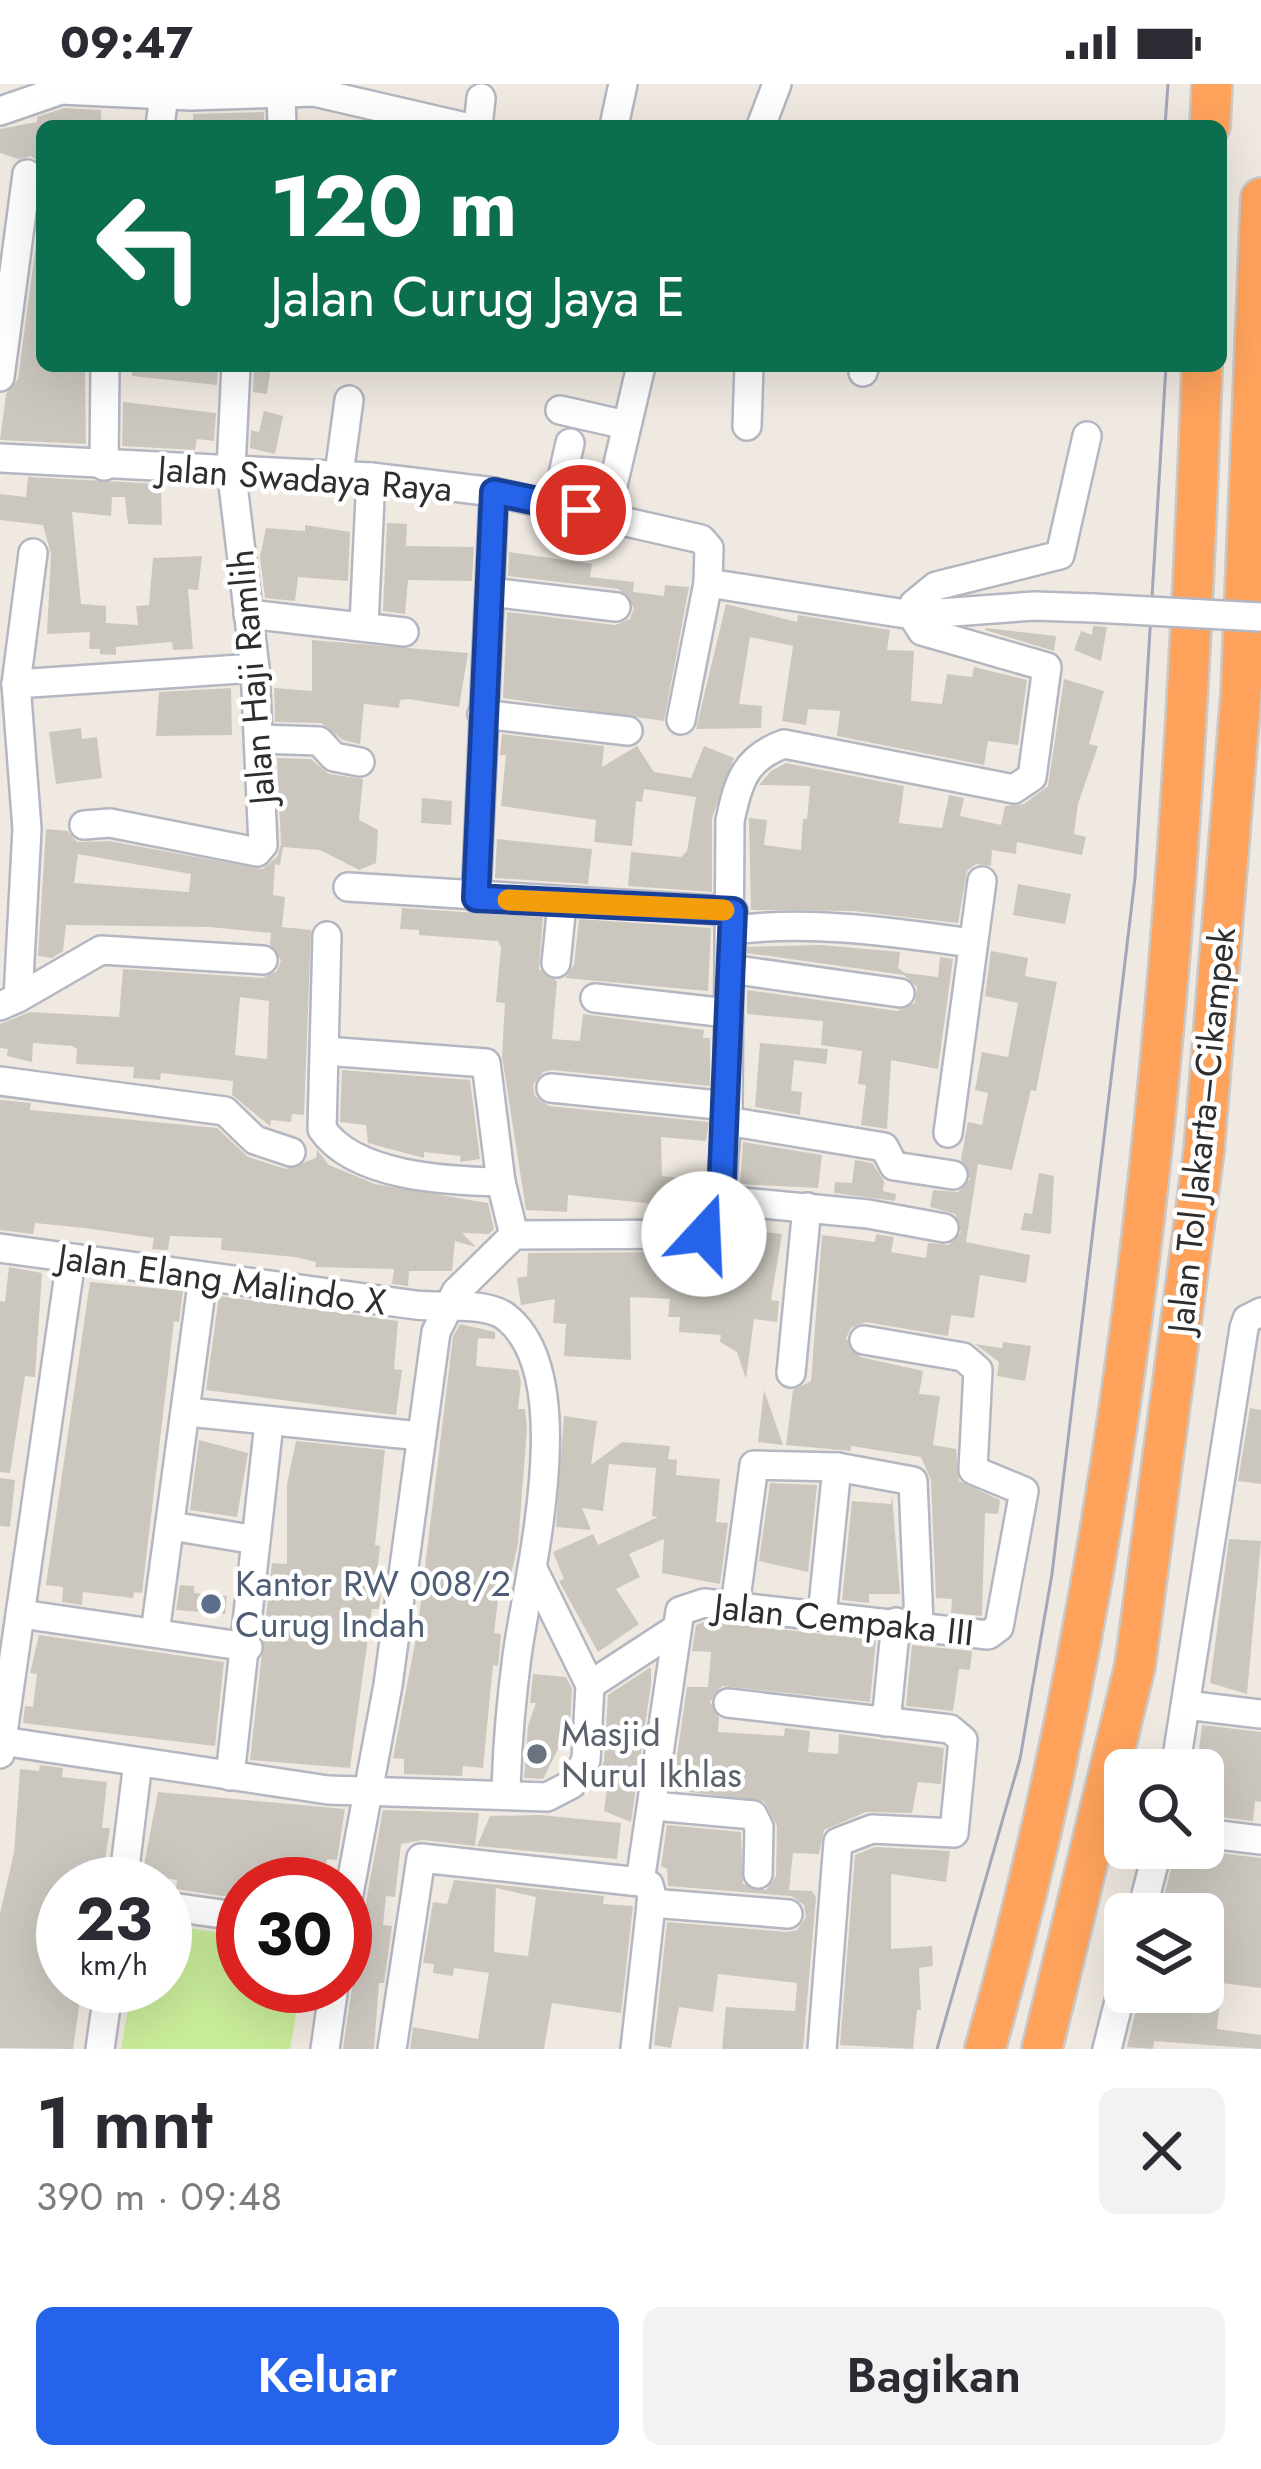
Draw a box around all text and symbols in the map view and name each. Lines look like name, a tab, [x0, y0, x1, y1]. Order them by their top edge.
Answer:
text: 09:47	[60, 10, 193, 75]
text: 120 m	[270, 146, 518, 268]
icon: left	[72, 168, 228, 324]
text: Jalan Curug Jaya E	[270, 258, 685, 336]
street label: Jalan Swadaya Raya	[152, 442, 454, 514]
pin	[530, 459, 632, 561]
icon: arrive	[548, 477, 614, 543]
street label: Jalan Haji Ramlih	[214, 547, 288, 811]
street label: Jalan Tol Jakarta–Cikampek	[1153, 925, 1248, 1339]
position arrow	[641, 1171, 767, 1297]
street label: Jalan Elang Malindo X	[51, 1230, 389, 1328]
place label: Kantor RW 008/2 Curug Indah	[235, 1557, 511, 1650]
street label: Jalan Cempaka III	[708, 1579, 976, 1658]
marker: Kantor RW 008/2 Curug Indah	[198, 1591, 224, 1617]
place label: Masjid Nurul Ikhlas	[561, 1707, 742, 1800]
marker: Masjid Nurul Ikhlas	[524, 1741, 550, 1767]
map controls	[1104, 1749, 1224, 2013]
button: search	[1104, 1749, 1224, 1869]
speed limit sign: 30	[216, 1857, 372, 2013]
text: 23	[76, 1876, 152, 1963]
button: layers	[1104, 1893, 1224, 2013]
text: km/h	[80, 1943, 148, 1986]
text: 1 mnt	[36, 2071, 213, 2175]
button: close	[1099, 2088, 1225, 2214]
text: 390 m · 09:48	[36, 2168, 282, 2225]
button: Keluar	[36, 2307, 619, 2445]
button: Bagikan	[643, 2307, 1225, 2445]

